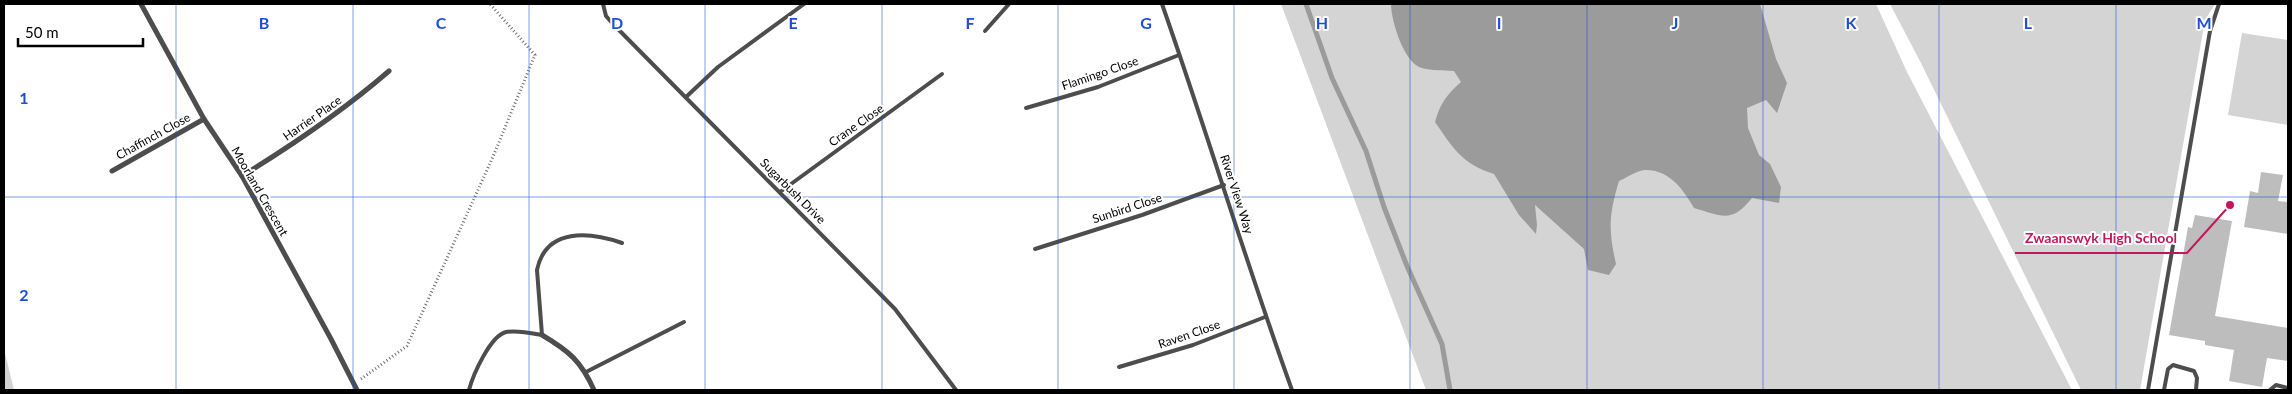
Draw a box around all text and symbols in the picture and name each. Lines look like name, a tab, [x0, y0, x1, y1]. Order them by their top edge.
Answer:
text: B	[259, 13, 269, 32]
text: C	[436, 13, 447, 32]
text: D	[611, 13, 623, 32]
text: E	[788, 13, 798, 32]
text: F	[965, 13, 975, 32]
text: G	[1140, 13, 1152, 32]
text: H	[1316, 13, 1328, 32]
text: I	[1497, 13, 1501, 32]
text: J	[1672, 13, 1678, 32]
text: K	[1846, 13, 1858, 32]
text: L	[2024, 13, 2033, 32]
text: M	[2196, 13, 2212, 32]
scale bar	[18, 15, 142, 47]
text: 50 m	[25, 23, 59, 41]
street label: Flamingo Close	[1060, 53, 1140, 93]
text: 1	[19, 88, 29, 107]
street label: Harrier Place	[280, 92, 344, 144]
street label: Crane Close	[826, 101, 886, 149]
street label: Chaffinch Close	[113, 109, 193, 163]
street label: Moorland Crescent	[228, 144, 292, 239]
street label: River View Way	[1217, 152, 1257, 236]
street label: Sugarbush Drive	[757, 155, 829, 227]
street label: Sunbird Close	[1090, 190, 1164, 226]
callout: Zwaanswyk High School	[2015, 224, 2187, 253]
text: Zwaanswyk High School	[2025, 229, 2177, 246]
text: 2	[19, 285, 29, 304]
street label: Raven Close	[1156, 316, 1222, 352]

